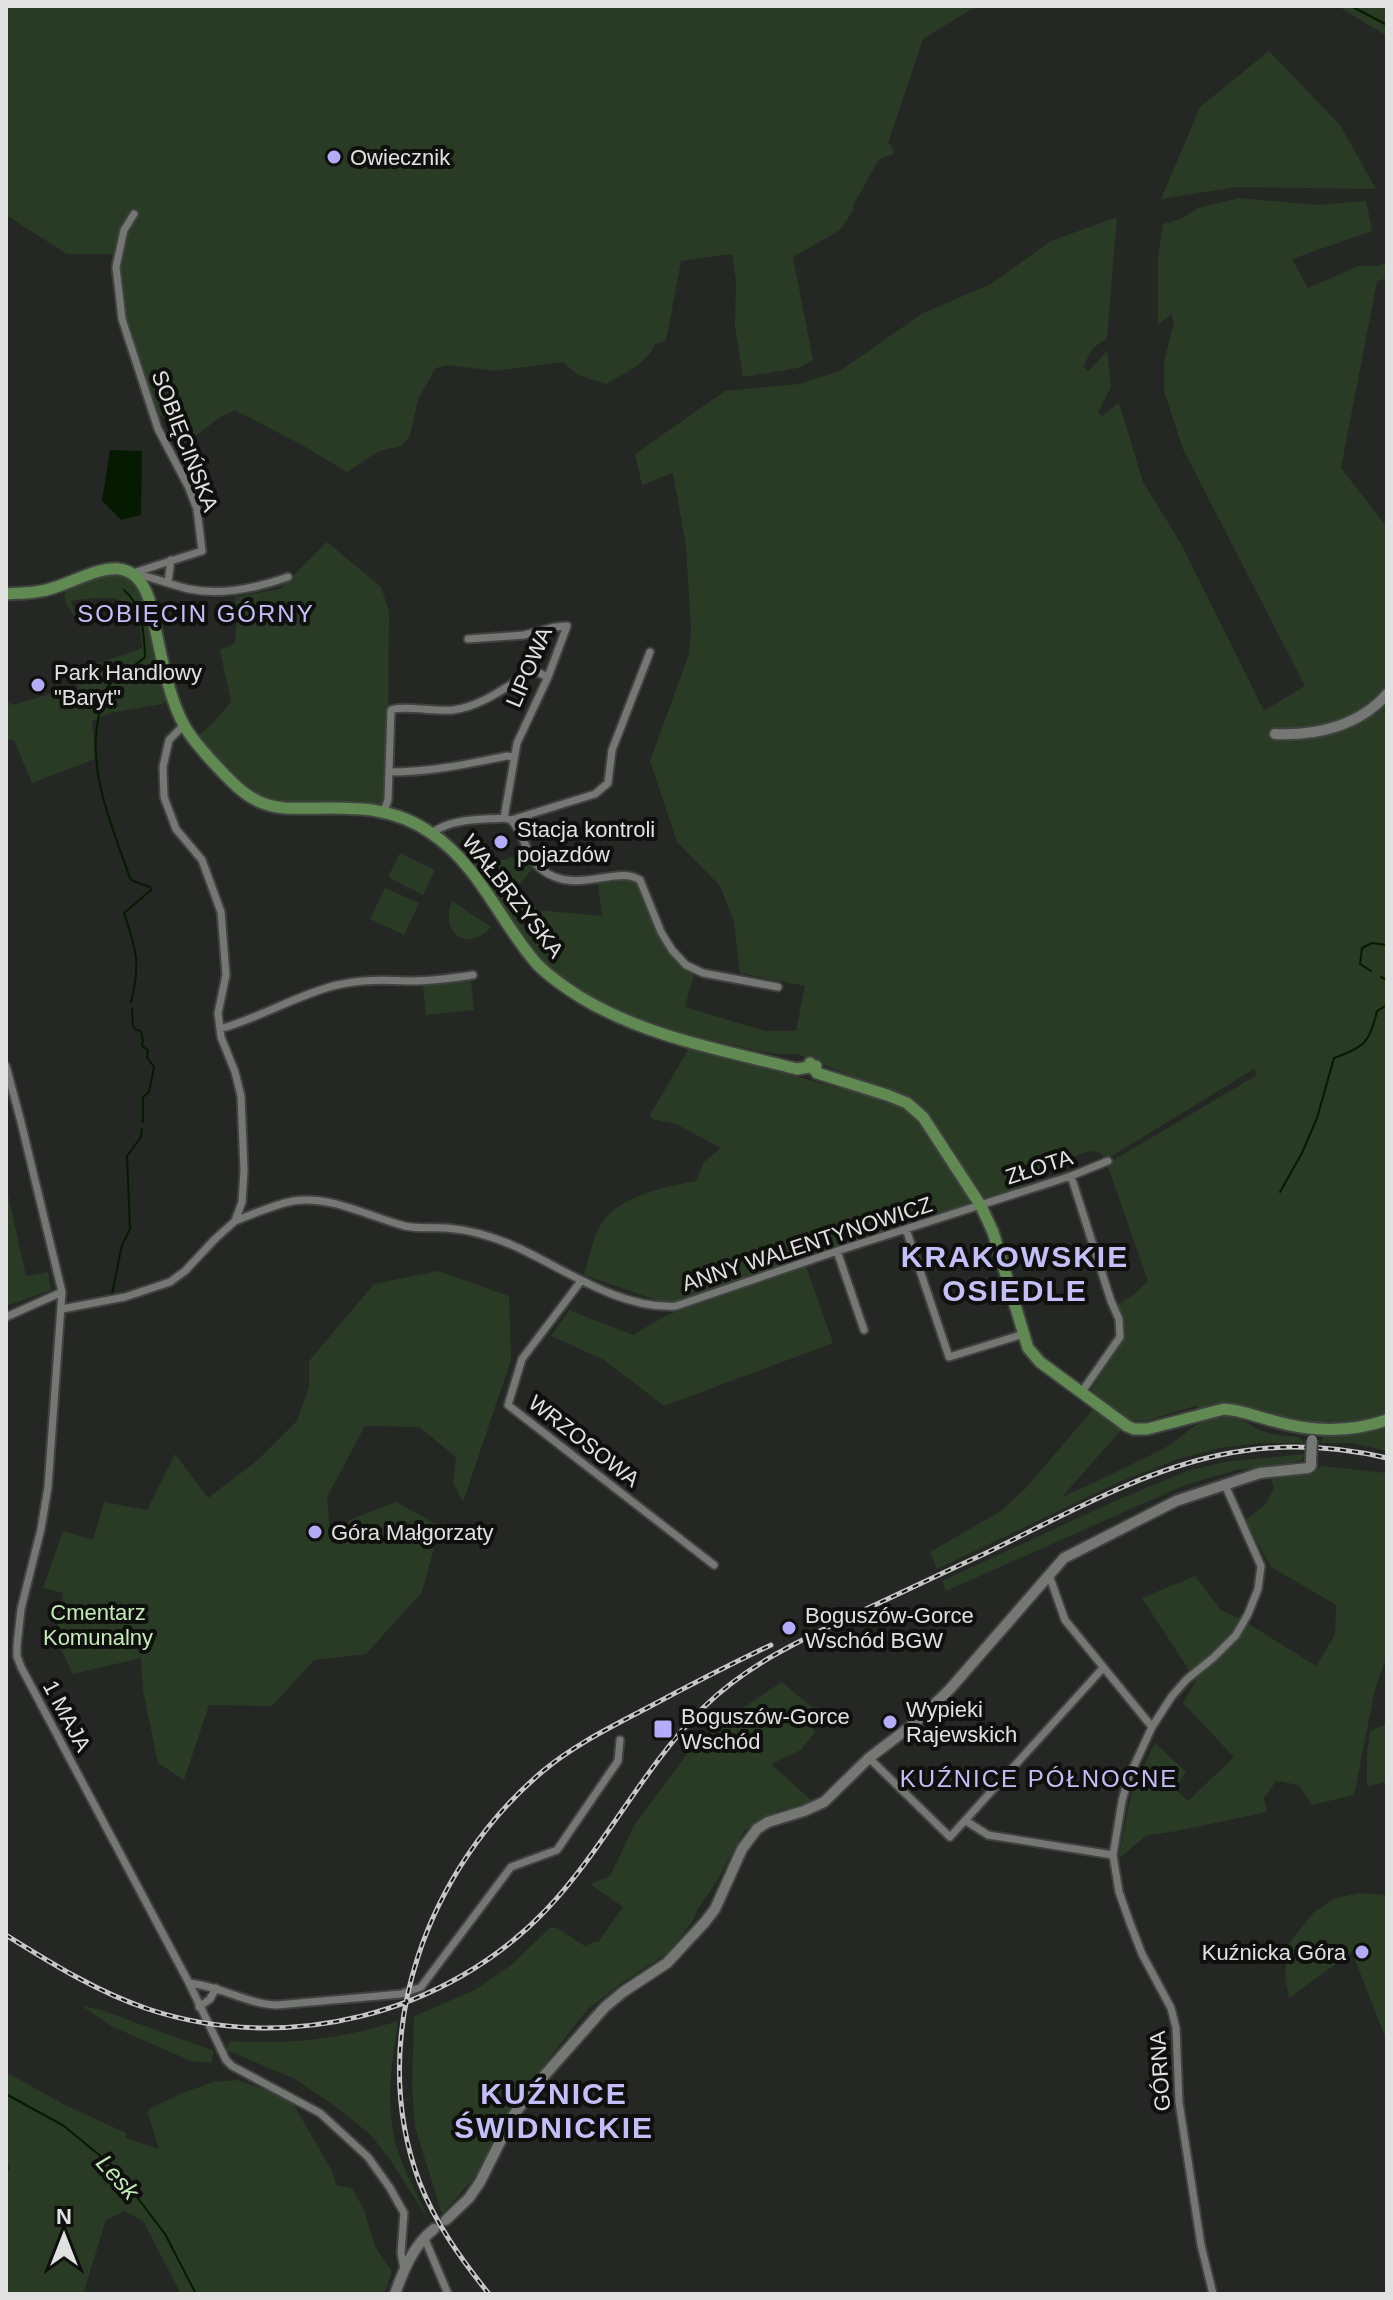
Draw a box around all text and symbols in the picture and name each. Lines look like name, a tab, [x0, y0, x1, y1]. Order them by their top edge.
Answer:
place label: Owiecznik	[350, 145, 451, 170]
marker: Owiecznik	[325, 148, 343, 166]
street label: SOBIĘCIŃSKA	[147, 367, 224, 515]
district label: SOBIĘCIN GÓRNY	[77, 600, 315, 627]
street label: LIPOWA	[501, 623, 557, 711]
place label: Park Handlowy "Baryt"	[54, 660, 202, 710]
marker: Park Handlowy "Baryt"	[29, 676, 47, 694]
place label: Stacja kontroli pojazdów	[517, 817, 655, 867]
street label: WAŁBRZYSKA	[457, 829, 569, 963]
marker: Stacja kontroli pojazdów	[492, 833, 510, 851]
street label: ZŁOTA	[1002, 1144, 1076, 1190]
street label: ANNY WALENTYNOWICZ	[679, 1192, 935, 1296]
district label: KRAKOWSKIE OSIEDLE	[901, 1240, 1129, 1307]
street label: WRZOSOWA	[524, 1390, 645, 1492]
place label: Góra Małgorzaty	[331, 1520, 494, 1545]
marker: Góra Małgorzaty	[306, 1523, 324, 1541]
park label: Cmentarz Komunalny	[43, 1600, 153, 1650]
place label: Boguszów-Gorce Wschód BGW	[805, 1603, 974, 1653]
marker: Boguszów-Gorce Wschód BGW	[780, 1619, 798, 1637]
street label: 1 MAJA	[38, 1676, 96, 1756]
place label: Wypieki Rajewskich	[906, 1697, 1017, 1747]
place label: Boguszów-Gorce Wschód	[681, 1704, 850, 1754]
marker: Wypieki Rajewskich	[881, 1713, 899, 1731]
marker: Boguszów-Gorce Wschód	[652, 1718, 674, 1740]
district label: KUŹNICE PÓŁNOCNE	[900, 1765, 1178, 1792]
place label: Kuźnicka Góra	[1202, 1940, 1347, 1965]
marker: Kuźnicka Góra	[1353, 1943, 1371, 1961]
street label: GÓRNA	[1145, 2030, 1175, 2112]
district label: KUŹNICE ŚWIDNICKIE	[454, 2077, 654, 2144]
water label: Lesk	[91, 2149, 146, 2206]
north arrow	[24, 2196, 104, 2276]
text: N	[56, 2204, 72, 2229]

